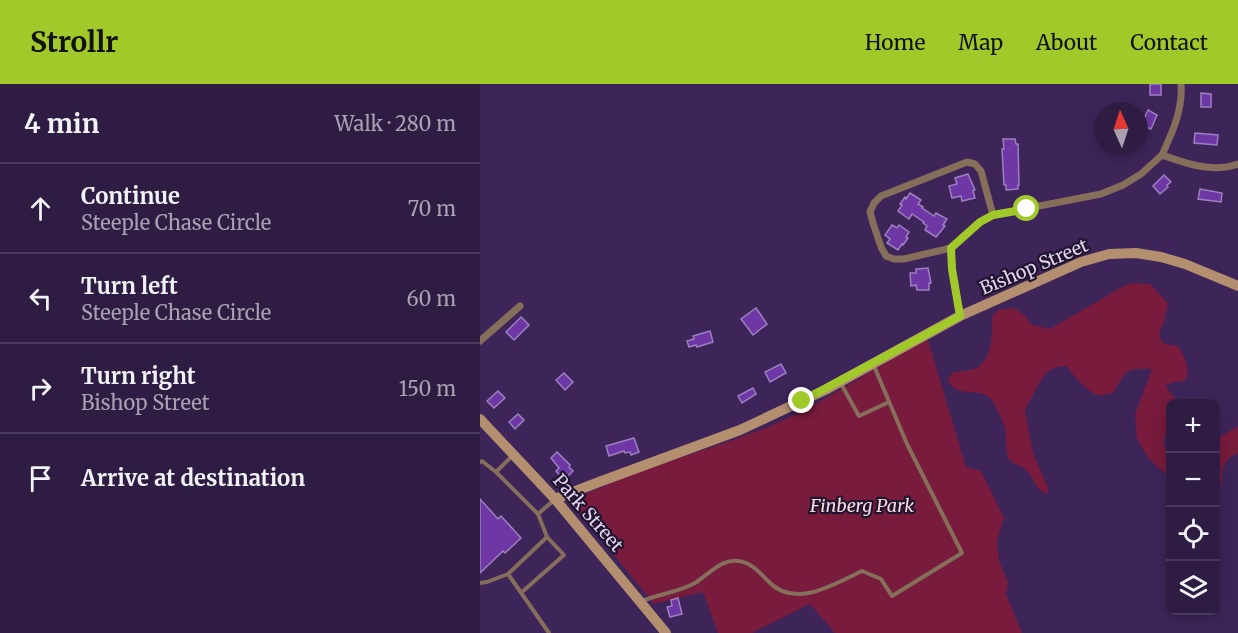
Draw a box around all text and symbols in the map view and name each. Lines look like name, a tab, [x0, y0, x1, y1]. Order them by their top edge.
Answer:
text: Strollr	[30, 24, 118, 60]
text: Home	[865, 29, 925, 56]
text: Map	[958, 29, 1003, 56]
text: About	[1036, 29, 1097, 56]
text: Contact	[1130, 29, 1208, 56]
north arrow	[1094, 102, 1148, 156]
text: 4 min	[24, 107, 99, 140]
text: Walk · 280 m	[334, 111, 456, 136]
text: Continue	[81, 182, 180, 210]
icon: ahead	[24, 192, 57, 225]
route start	[1013, 195, 1039, 221]
text: 70 m	[408, 196, 456, 221]
text: Steeple Chase Circle	[81, 210, 271, 235]
street label: Bishop Street	[976, 233, 1092, 300]
text: Turn left	[81, 272, 178, 300]
icon: left	[24, 282, 57, 315]
text: 60 m	[406, 286, 456, 311]
text: Steeple Chase Circle	[81, 300, 271, 325]
text: Turn right	[81, 362, 195, 390]
icon: right	[24, 372, 57, 405]
text: 150 m	[399, 376, 456, 401]
route end	[788, 387, 814, 413]
text: Bishop Street	[81, 390, 209, 415]
map controls	[1166, 399, 1220, 615]
button: +	[1166, 399, 1220, 453]
button: −	[1166, 453, 1220, 507]
icon: arrive	[24, 462, 57, 495]
text: Arrive at destination	[81, 464, 305, 492]
street label: Park Street	[548, 469, 628, 556]
park label: Finberg Park	[809, 494, 914, 517]
button: locate	[1166, 507, 1220, 561]
button: layers	[1166, 561, 1220, 615]

